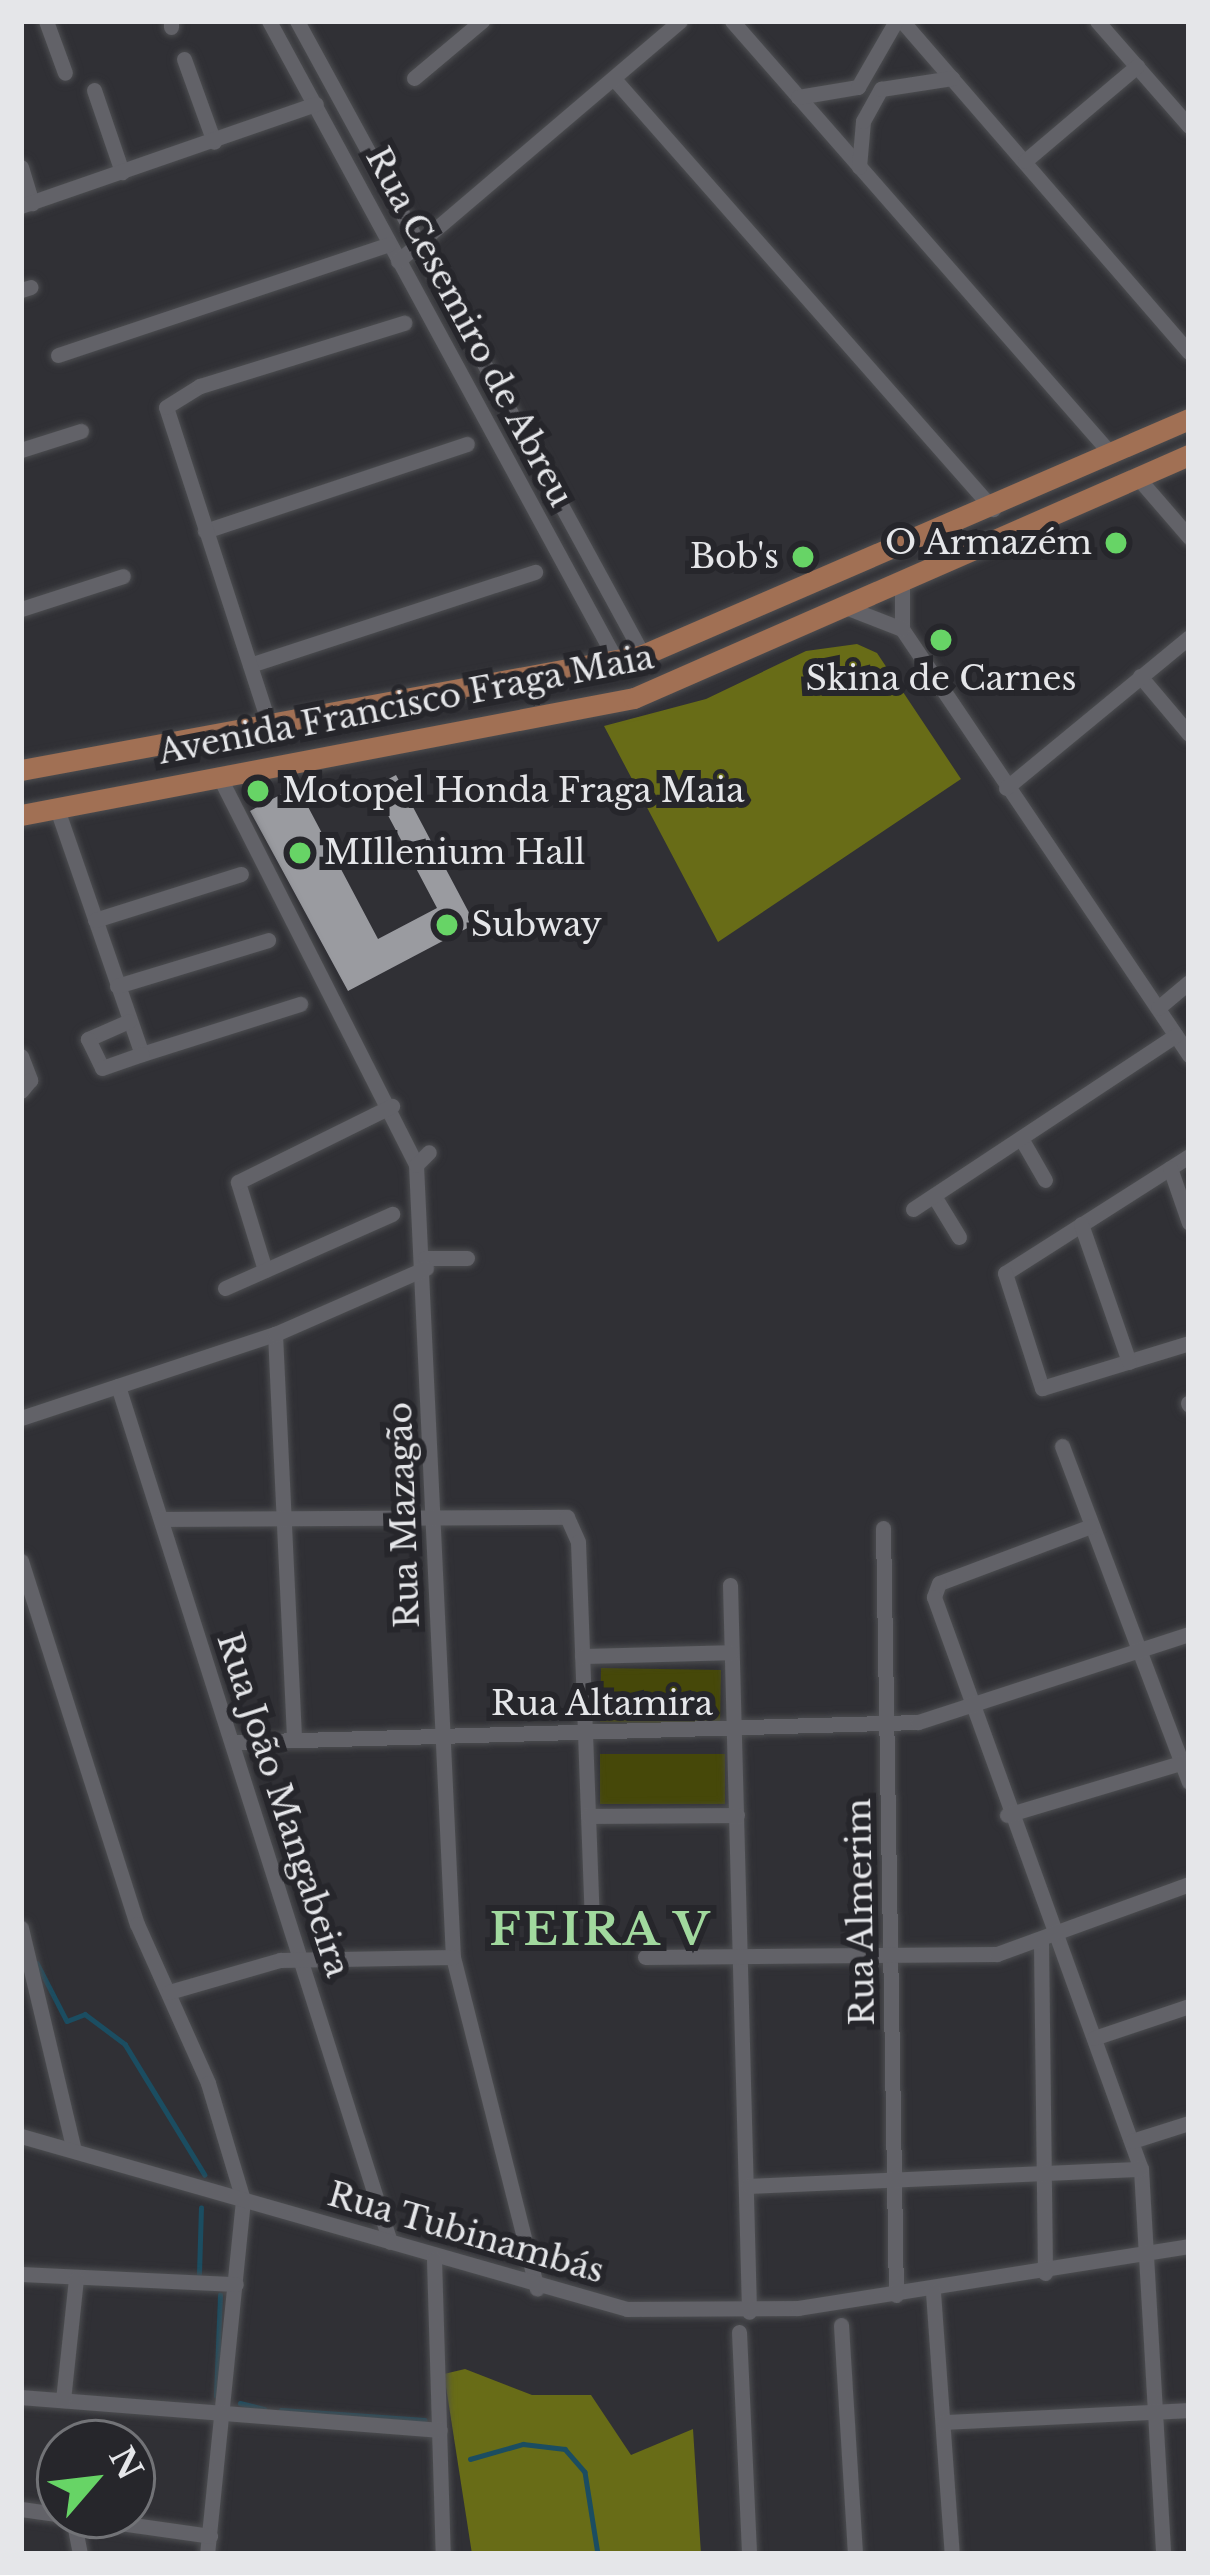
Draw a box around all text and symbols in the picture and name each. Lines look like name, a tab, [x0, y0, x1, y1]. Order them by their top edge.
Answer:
street label: Rua Cesemiro de Abreu	[357, 140, 581, 514]
place label: O Armazém	[884, 523, 1092, 563]
marker: O Armazém	[1103, 530, 1129, 556]
place label: Bob's	[690, 537, 779, 577]
marker: Bob's	[790, 544, 816, 570]
marker: Skina de Carnes	[928, 627, 954, 653]
street label: Avenida Francisco Fraga Maia	[155, 637, 657, 773]
place label: Skina de Carnes	[805, 659, 1077, 699]
place label: Motopel Honda Fraga Maia	[282, 771, 745, 811]
marker: Motopel Honda Fraga Maia	[245, 778, 271, 804]
place label: MIllenium Hall	[324, 833, 585, 873]
marker: MIllenium Hall	[287, 840, 313, 866]
place label: Subway	[471, 905, 602, 945]
marker: Subway	[434, 912, 460, 938]
street label: Rua Mazagão	[380, 1401, 428, 1629]
street label: Rua João Mangabeira	[209, 1628, 357, 1982]
street label: Rua Altamira	[490, 1684, 714, 1724]
street label: Rua Almerim	[839, 1797, 883, 2027]
district label: FEIRA V	[488, 1903, 714, 1957]
street label: Rua Tubinambás	[323, 2174, 609, 2292]
north arrow	[36, 2419, 156, 2539]
text: N	[100, 2440, 151, 2487]

